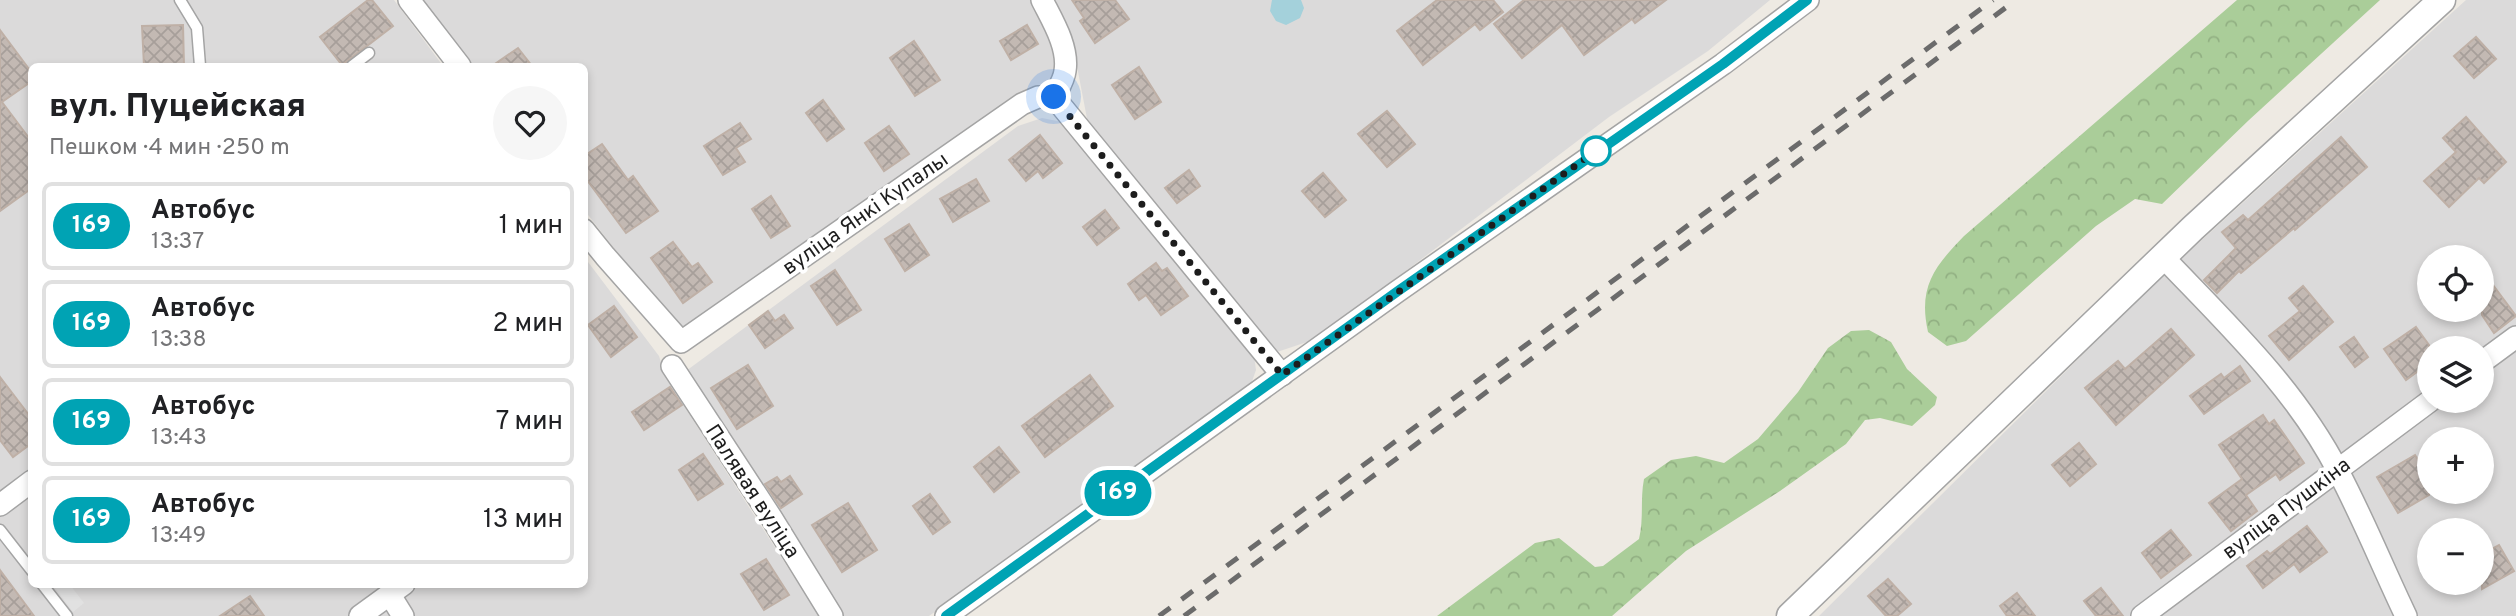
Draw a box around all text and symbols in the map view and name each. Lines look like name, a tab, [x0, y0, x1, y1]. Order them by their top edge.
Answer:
your location	[1036, 79, 1071, 114]
button: heart	[493, 86, 567, 160]
text: вул. Пуцейская	[49, 87, 306, 129]
text: Пешком · 4 мин · 250 m	[49, 134, 290, 163]
unlabelled marker	[1581, 136, 1611, 166]
street label: вуліца Янкі Купалы	[778, 147, 954, 282]
text: Автобус	[151, 195, 256, 228]
text: 1 мин	[499, 210, 563, 243]
text: 169	[72, 211, 111, 241]
text: 13:37	[151, 228, 204, 257]
map controls	[2417, 245, 2494, 595]
button: locate	[2417, 245, 2494, 322]
text: Автобус	[151, 293, 256, 326]
text: 2 мин	[492, 308, 563, 341]
text: 169	[72, 309, 111, 339]
text: 13:38	[151, 326, 207, 355]
button: layers	[2417, 336, 2494, 413]
text: Автобус	[151, 391, 256, 424]
text: 7 мин	[496, 406, 563, 439]
text: 169	[72, 407, 111, 437]
street label: Палявая вуліца	[698, 420, 805, 564]
text: 13:43	[151, 424, 207, 453]
button: +	[2417, 427, 2494, 504]
street label: вуліца Пушкіна	[2217, 452, 2356, 566]
line badge: 169	[1078, 470, 1158, 516]
text: 169	[1098, 478, 1138, 508]
text: Автобус	[151, 489, 256, 522]
text: 13 мин	[483, 504, 563, 537]
text: 169	[72, 505, 111, 535]
button: −	[2417, 518, 2494, 595]
text: 13:49	[151, 522, 206, 551]

